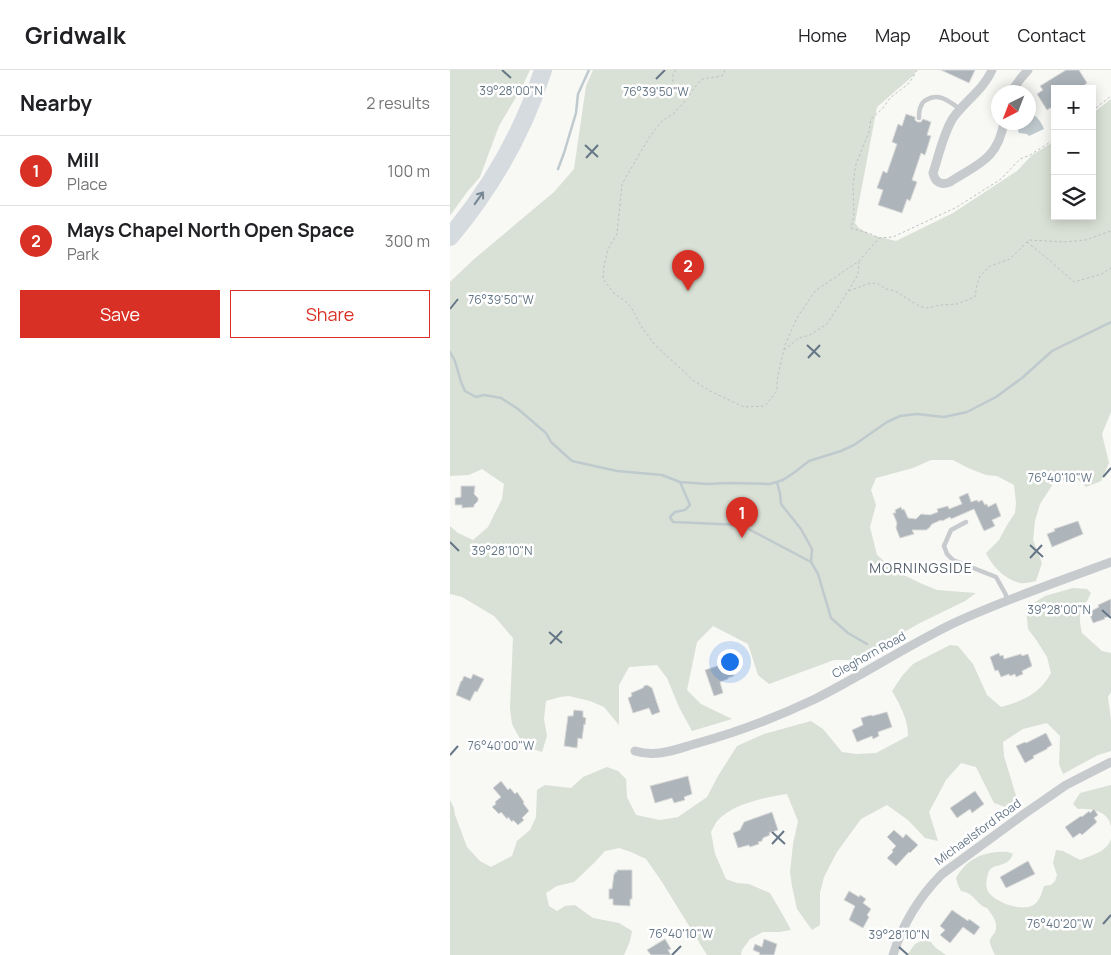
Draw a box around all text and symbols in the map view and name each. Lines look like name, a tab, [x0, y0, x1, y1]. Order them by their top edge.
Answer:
text: Gridwalk	[25, 18, 126, 51]
text: Home	[798, 23, 847, 47]
text: Map	[875, 23, 911, 47]
text: About	[939, 23, 989, 47]
text: Contact	[1017, 23, 1086, 47]
text: 39°28'00"N	[479, 82, 543, 99]
text: 76°39'50"W	[623, 83, 690, 100]
north arrow	[991, 85, 1036, 130]
map controls	[1051, 85, 1096, 220]
button: +	[1051, 85, 1096, 130]
text: Nearby	[20, 89, 92, 117]
text: 2 results	[366, 92, 430, 114]
button: −	[1051, 130, 1096, 175]
text: Mill	[67, 147, 99, 173]
text: 1	[32, 160, 40, 182]
text: 100 m	[387, 160, 430, 182]
text: Place	[67, 173, 107, 195]
button: layers	[1051, 175, 1096, 220]
one-way arrow	[474, 191, 484, 205]
text: Mays Chapel North Open Space	[67, 217, 354, 243]
text: 2	[31, 230, 41, 252]
text: 300 m	[385, 230, 430, 252]
text: Park	[67, 243, 99, 265]
pin: 2	[672, 250, 704, 291]
button: Save	[20, 290, 220, 338]
button: Share	[230, 290, 430, 338]
text: 76°39'50"W	[468, 291, 535, 308]
text: 76°40'10"W	[1028, 469, 1093, 486]
pin: 1	[726, 497, 758, 538]
text: 39°28'10"N	[472, 542, 532, 559]
district label: MORNINGSIDE	[869, 558, 973, 577]
text: 39°28'00"N	[1027, 601, 1091, 618]
street label: Cleghorn Road	[829, 627, 909, 682]
your location	[717, 649, 743, 675]
text: 76°40'00"W	[468, 737, 535, 754]
street label: Michaelsford Road	[931, 795, 1024, 869]
text: 76°40'20"W	[1027, 915, 1094, 932]
text: 76°40'10"W	[649, 925, 714, 942]
text: 39°28'10"N	[869, 926, 929, 943]

